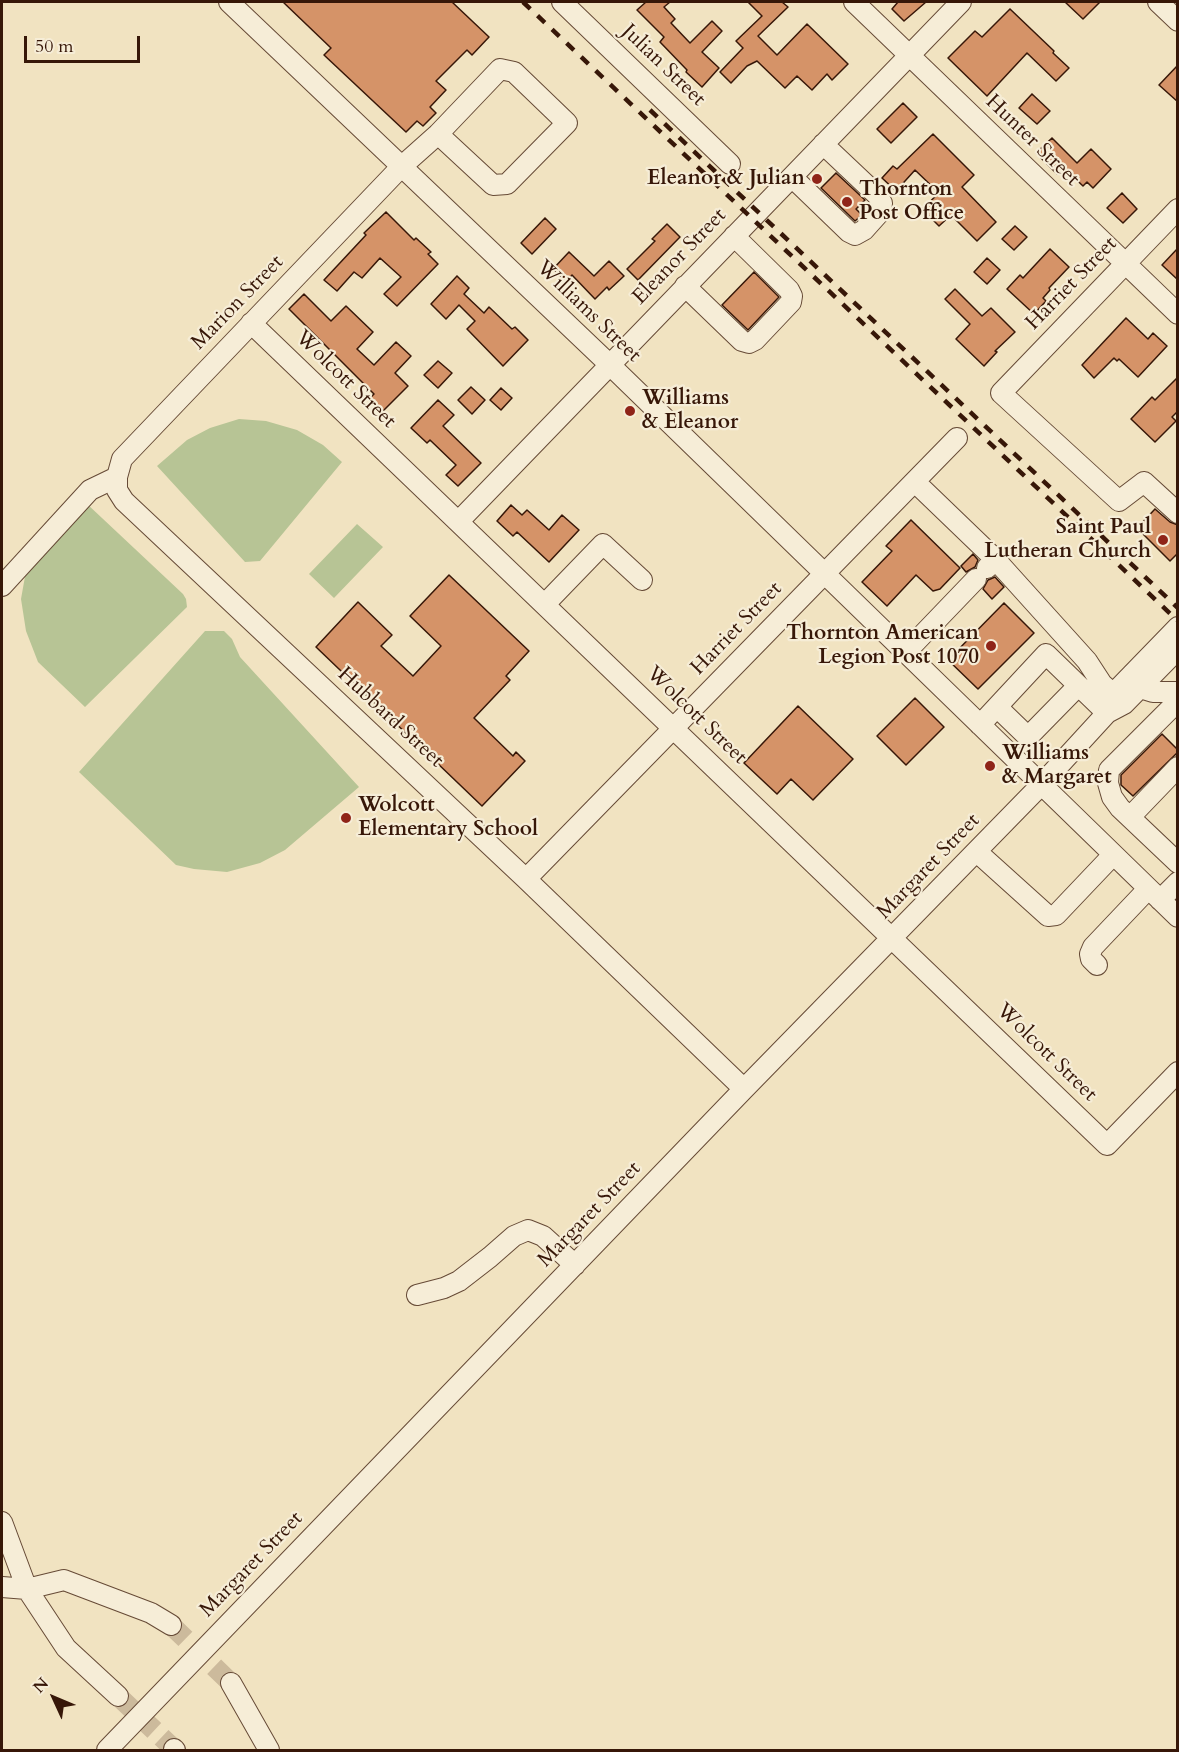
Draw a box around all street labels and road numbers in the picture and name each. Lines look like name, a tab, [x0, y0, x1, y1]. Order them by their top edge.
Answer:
street label: Julian Street	[616, 20, 710, 112]
street label: Hunter Street	[980, 90, 1084, 192]
street label: Eleanor Street	[628, 204, 732, 310]
street label: Harriet Street	[1021, 232, 1123, 336]
street label: Marion Street	[187, 250, 289, 356]
street label: Williams Street	[530, 256, 646, 368]
street label: Wolcott Street	[289, 326, 401, 434]
street label: Harriet Street	[686, 577, 788, 681]
street label: Wolcott Street	[640, 662, 752, 770]
street label: Hubbard Street	[332, 663, 448, 773]
street label: Margaret Street	[872, 809, 986, 925]
street label: Wolcott Street	[990, 999, 1102, 1107]
street label: Margaret Street	[533, 1157, 647, 1273]
street label: Margaret Street	[195, 1507, 309, 1623]

